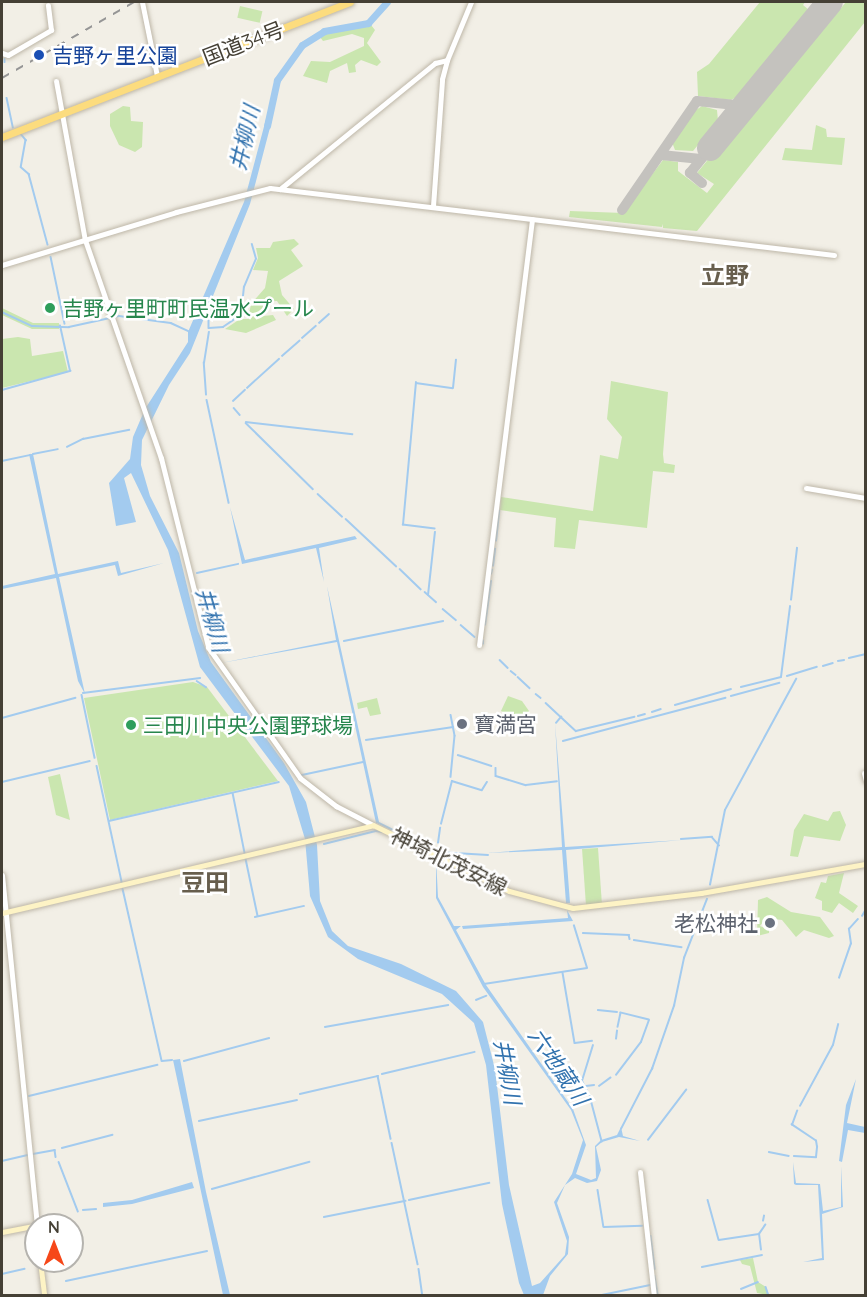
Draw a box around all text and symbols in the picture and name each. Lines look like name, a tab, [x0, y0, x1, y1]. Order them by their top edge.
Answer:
street label: 国道34号	[199, 16, 287, 70]
place label: 吉野ヶ里公園	[52, 42, 178, 68]
marker: 吉野ヶ里公園	[30, 46, 48, 64]
water label: 井柳川	[225, 103, 265, 173]
district label: 立野	[701, 262, 749, 290]
place label: 吉野ヶ里町町民温水プール	[62, 295, 314, 321]
marker: 吉野ヶ里町町民温水プール	[43, 301, 57, 315]
water label: 井柳川	[190, 585, 234, 655]
place label: 寶満宮	[474, 711, 537, 737]
place label: 三田川中央公園野球場	[143, 712, 353, 738]
marker: 寶満宮	[455, 717, 469, 731]
marker: 三田川中央公園野球場	[124, 718, 138, 732]
street label: 神埼北茂安線	[387, 822, 511, 900]
district label: 豆田	[181, 869, 229, 897]
place label: 老松神社	[674, 910, 758, 936]
marker: 老松神社	[763, 916, 777, 930]
water label: 六地蔵川	[522, 1023, 594, 1111]
water label: 井柳川	[488, 1037, 526, 1107]
north arrow	[24, 1213, 84, 1273]
text: N	[48, 1217, 60, 1237]

